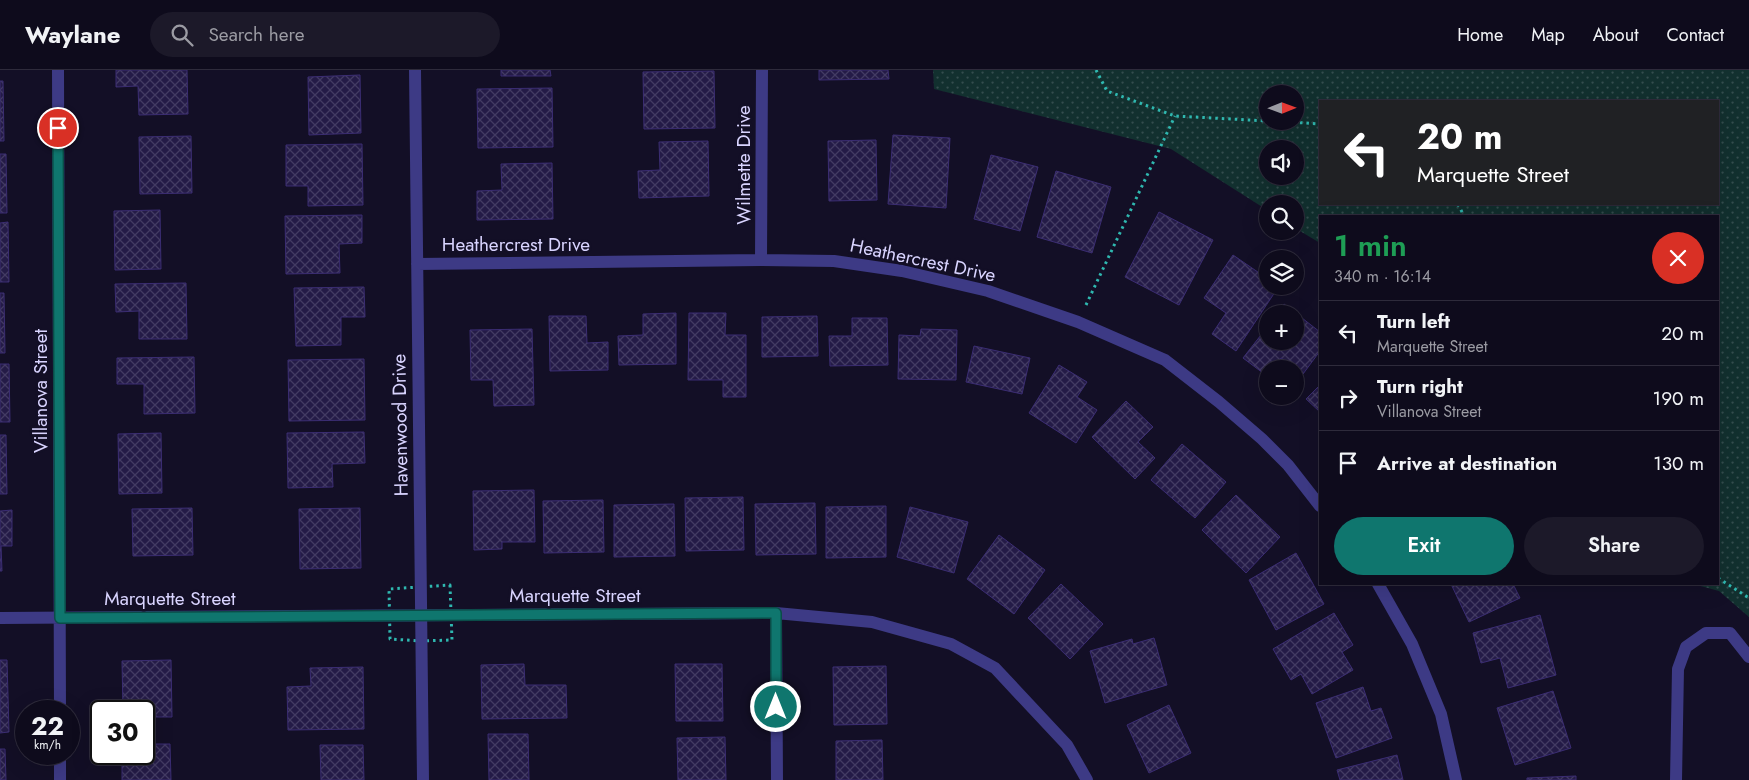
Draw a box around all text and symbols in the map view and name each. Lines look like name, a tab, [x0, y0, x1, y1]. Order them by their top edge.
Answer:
search box	[150, 12, 500, 57]
text: Waylane	[25, 17, 120, 52]
icon: search	[168, 21, 196, 49]
text: Search here	[208, 21, 305, 48]
text: Home	[1457, 22, 1503, 48]
text: Map	[1531, 22, 1565, 48]
text: About	[1593, 22, 1638, 48]
text: Contact	[1666, 22, 1724, 48]
north arrow	[1259, 85, 1304, 130]
map controls	[1259, 85, 1304, 405]
street label: Wilmette Drive	[730, 105, 757, 225]
pin	[37, 107, 79, 149]
text: 20 m	[1417, 112, 1502, 162]
icon: arrive	[44, 114, 72, 142]
icon: left	[1334, 120, 1399, 185]
button: sound	[1259, 140, 1304, 185]
text: Marquette Street	[1417, 158, 1569, 190]
button: search	[1259, 195, 1304, 240]
text: 1 min	[1334, 224, 1407, 267]
street label: Heathercrest Drive	[442, 231, 590, 258]
street label: Heathercrest Drive	[848, 231, 999, 289]
button: close	[1652, 232, 1704, 284]
button: layers	[1259, 250, 1304, 295]
text: 340 m · 16:14	[1334, 265, 1431, 288]
button: +	[1259, 305, 1304, 350]
text: Turn left	[1377, 308, 1450, 335]
icon: left	[1334, 319, 1362, 347]
text: 20 m	[1661, 320, 1704, 347]
street label: Villanova Street	[27, 329, 54, 453]
text: Marquette Street	[1377, 335, 1488, 358]
street label: Havenwood Drive	[385, 353, 415, 496]
button: −	[1259, 360, 1304, 405]
text: Turn right	[1377, 373, 1463, 400]
icon: right	[1334, 384, 1362, 412]
text: 190 m	[1653, 385, 1704, 412]
text: Villanova Street	[1377, 400, 1481, 423]
icon: arrive	[1334, 449, 1362, 477]
text: Arrive at destination	[1377, 450, 1557, 477]
text: 130 m	[1653, 450, 1704, 477]
button: Exit	[1334, 517, 1514, 575]
button: Share	[1524, 517, 1704, 575]
street label: Marquette Street	[509, 582, 641, 609]
street label: Marquette Street	[104, 585, 236, 612]
position arrow	[749, 680, 801, 732]
speed limit sign: 30	[90, 700, 155, 765]
text: 22	[31, 708, 64, 744]
text: km/h	[34, 736, 61, 754]

